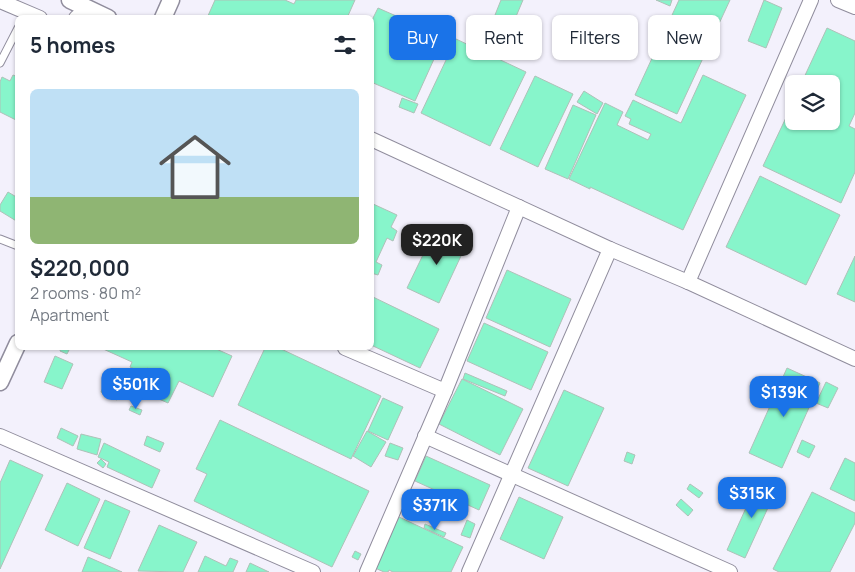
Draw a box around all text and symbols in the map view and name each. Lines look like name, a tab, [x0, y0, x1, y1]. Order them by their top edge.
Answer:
chip: Buy	[389, 15, 456, 60]
chip: Rent	[466, 15, 542, 60]
chip: Filters	[552, 15, 638, 60]
chip: New	[648, 15, 720, 60]
text: 5 homes	[30, 31, 115, 59]
icon: filters	[331, 31, 359, 59]
map controls	[785, 75, 840, 130]
button: layers	[785, 75, 840, 130]
icon: home	[150, 122, 240, 212]
pin: $220K	[402, 224, 472, 266]
text: $220K	[412, 229, 462, 251]
text: $220,000	[30, 254, 130, 282]
text: 2 rooms · 80 m²	[30, 282, 141, 304]
text: Apartment	[30, 304, 109, 326]
pin: $501K	[101, 368, 171, 410]
text: $501K	[112, 373, 160, 395]
pin: $139K	[749, 376, 819, 418]
text: $139K	[761, 381, 807, 403]
pin: $315K	[717, 476, 787, 519]
text: $315K	[729, 482, 775, 504]
pin: $371K	[400, 488, 470, 531]
text: $371K	[412, 494, 458, 516]

